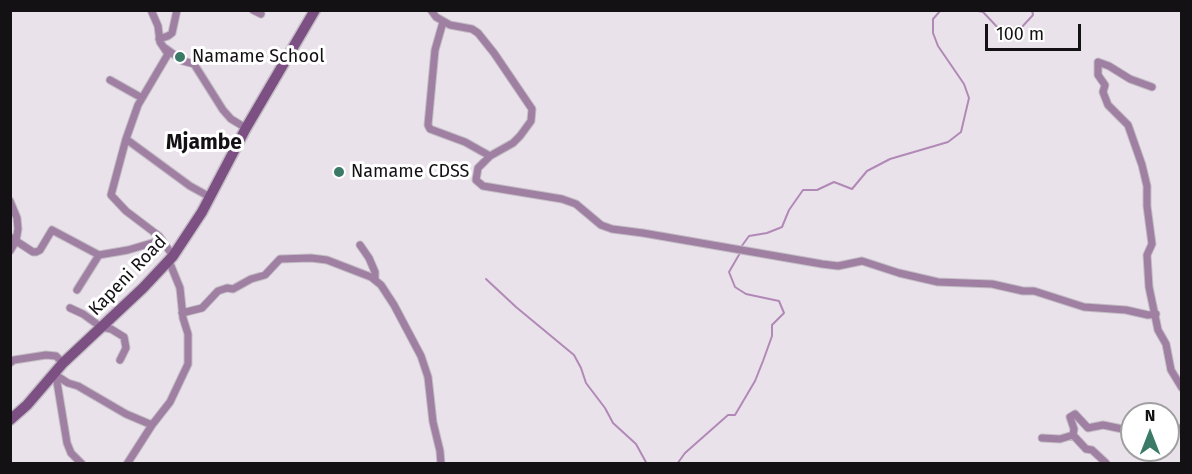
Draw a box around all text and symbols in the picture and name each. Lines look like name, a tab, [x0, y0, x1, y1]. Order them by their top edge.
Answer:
scale bar	[988, 12, 1084, 50]
text: 100 m	[996, 23, 1044, 45]
place label: Namame School	[192, 46, 325, 68]
marker: Namame School	[173, 50, 187, 64]
district label: Mjambe	[166, 130, 242, 156]
place label: Namame CDSS	[351, 161, 469, 183]
marker: Namame CDSS	[332, 165, 346, 179]
street label: Kapeni Road	[85, 232, 171, 320]
north arrow	[1120, 402, 1180, 462]
text: N	[1145, 406, 1155, 425]

